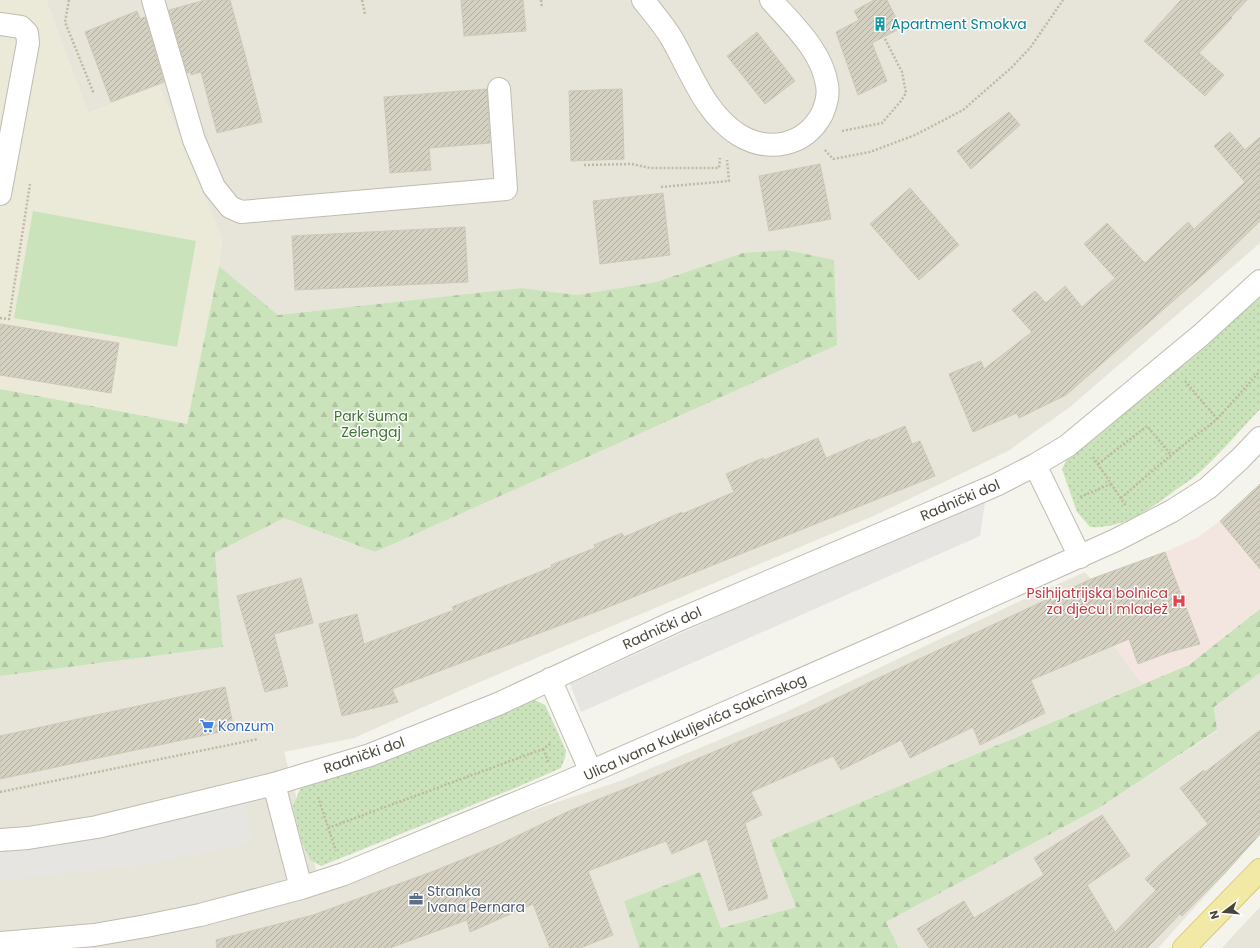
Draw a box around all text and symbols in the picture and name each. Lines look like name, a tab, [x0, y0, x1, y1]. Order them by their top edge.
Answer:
place label: Apartment Smokva	[891, 14, 1027, 34]
building icon: Apartment Smokva	[872, 16, 888, 32]
park label: Park šuma Zelengaj	[334, 406, 408, 442]
street label: Radnički dol	[917, 474, 1003, 526]
place label: Psihijatrijska bolnica za djecu i mladež	[1027, 583, 1168, 619]
hospital icon: Psihijatrijska bolnica za djecu i mladež	[1171, 593, 1187, 609]
street label: Radnički dol	[619, 602, 705, 654]
street label: Ulica Ivana Kukuljevića Sakcinskog	[580, 669, 810, 785]
place label: Konzum	[218, 716, 274, 736]
supermarket icon: Konzum	[199, 718, 215, 734]
street label: Radnički dol	[321, 732, 407, 778]
place label: Stranka Ivana Pernara	[427, 881, 525, 917]
office icon: Stranka Ivana Pernara	[408, 891, 424, 907]
north arrow	[1204, 892, 1244, 932]
text: N	[1206, 909, 1223, 921]

